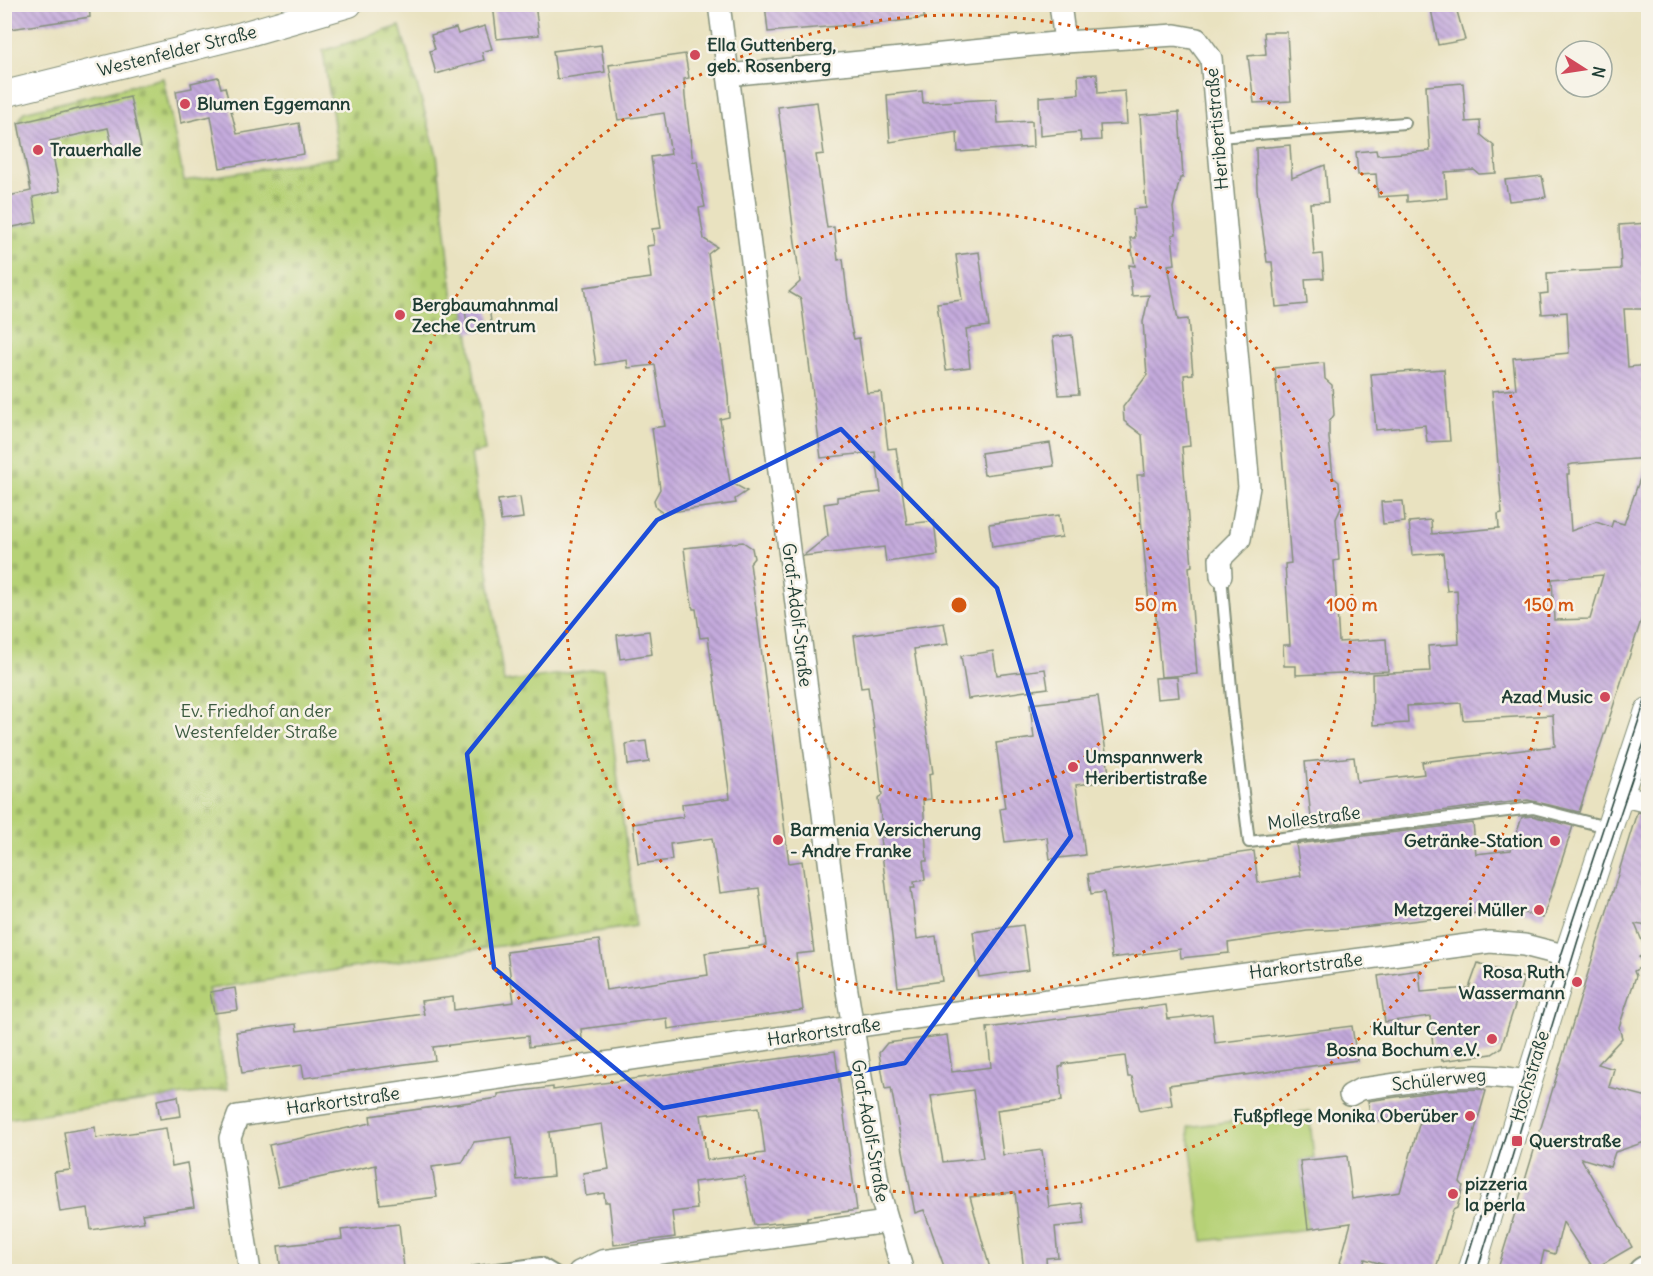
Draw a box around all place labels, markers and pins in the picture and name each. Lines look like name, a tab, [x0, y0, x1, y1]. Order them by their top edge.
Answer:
place label: Ella Guttenberg, geb. Rosenberg	[707, 33, 837, 77]
marker: Ella Guttenberg, geb. Rosenberg	[688, 48, 702, 62]
place label: Blumen Eggemann	[197, 92, 351, 115]
marker: Blumen Eggemann	[178, 97, 192, 111]
place label: Trauerhalle	[50, 138, 142, 161]
marker: Trauerhalle	[31, 143, 45, 157]
place label: Bergbaumahnmal Zeche Centrum	[412, 293, 558, 337]
marker: Bergbaumahnmal Zeche Centrum	[393, 308, 407, 322]
centre of rings	[949, 595, 969, 615]
place label: Azad Music	[1502, 685, 1593, 708]
marker: Azad Music	[1598, 690, 1612, 704]
place label: Umspannwerk Heribertistraße	[1085, 745, 1207, 789]
marker: Umspannwerk Heribertistraße	[1066, 760, 1080, 774]
place label: Barmenia Versicherung - Andre Franke	[790, 818, 981, 862]
place label: Getränke-Station	[1404, 829, 1544, 852]
marker: Barmenia Versicherung - Andre Franke	[771, 833, 785, 847]
marker: Getränke-Station	[1548, 834, 1562, 848]
place label: Metzgerei Müller	[1394, 898, 1528, 921]
marker: Metzgerei Müller	[1532, 903, 1546, 917]
place label: Rosa Ruth Wassermann	[1459, 960, 1566, 1004]
marker: Rosa Ruth Wassermann	[1570, 975, 1584, 989]
place label: Kultur Center Bosna Bochum e.V.	[1326, 1017, 1481, 1061]
marker: Kultur Center Bosna Bochum e.V.	[1485, 1032, 1499, 1046]
place label: Fußpflege Monika Oberüber	[1233, 1104, 1459, 1127]
marker: Fußpflege Monika Oberüber	[1463, 1109, 1477, 1123]
place label: Querstraße	[1529, 1129, 1622, 1152]
marker: Querstraße	[1510, 1134, 1524, 1148]
place label: pizzeria la perla	[1465, 1172, 1528, 1216]
marker: pizzeria la perla	[1446, 1187, 1460, 1201]

